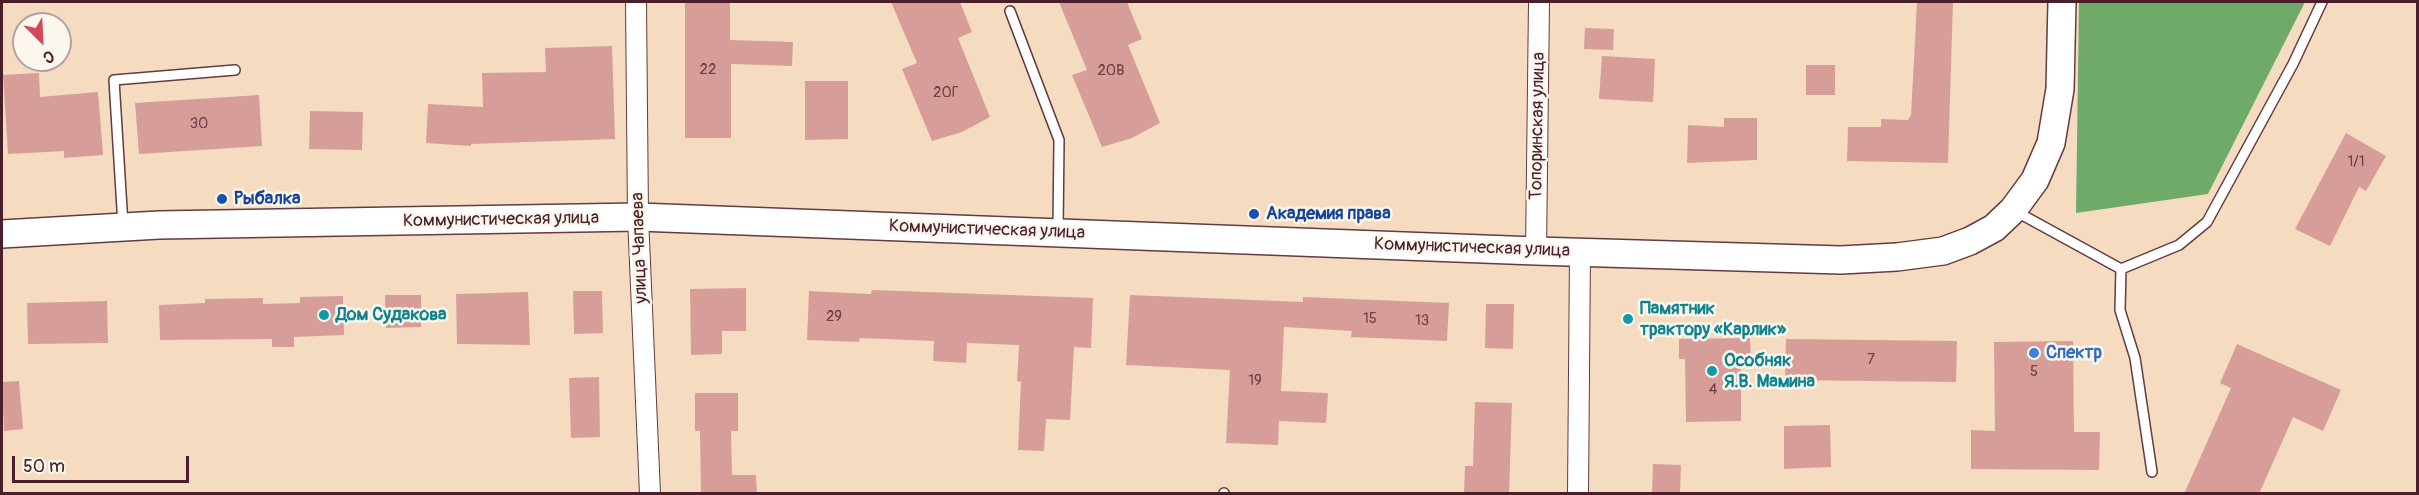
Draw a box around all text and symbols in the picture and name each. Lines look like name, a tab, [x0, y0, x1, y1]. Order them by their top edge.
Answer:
north arrow	[12, 12, 72, 72]
text: С	[40, 45, 57, 68]
street label: Топоринская улица	[1526, 52, 1550, 200]
house number: 22	[700, 61, 716, 79]
house number: 20В	[1097, 62, 1125, 80]
house number: 20Г	[933, 84, 959, 102]
house number: 30	[190, 115, 208, 133]
house number: 1/1	[2347, 153, 2365, 171]
place label: Рыбалка	[234, 188, 300, 210]
marker: Рыбалка	[215, 192, 229, 206]
street label: улица Чапаева	[627, 192, 653, 304]
place label: Академия права	[1266, 203, 1391, 225]
street label: Коммунистическая улица	[403, 207, 599, 233]
marker: Академия права	[1247, 207, 1261, 221]
street label: Коммунистическая улица	[889, 216, 1085, 244]
street label: Коммунистическая улица	[1374, 234, 1570, 262]
place label: Памятник трактору «Карлик»	[1640, 298, 1786, 340]
place label: Дом Судакова	[336, 304, 446, 326]
marker: Дом Судакова	[317, 308, 331, 322]
house number: 29	[826, 308, 842, 326]
house number: 15	[1363, 310, 1377, 328]
house number: 13	[1415, 312, 1429, 330]
marker: Памятник трактору «Карлик»	[1621, 312, 1635, 326]
place label: Спектр	[2046, 342, 2102, 364]
marker: Спектр	[2027, 346, 2041, 360]
place label: Особняк Я.В. Мамина	[1724, 350, 1815, 392]
house number: 7	[1867, 351, 1875, 369]
house number: 5	[2030, 363, 2038, 381]
marker: Особняк Я.В. Мамина	[1705, 364, 1719, 378]
house number: 19	[1248, 372, 1262, 390]
house number: 4	[1709, 381, 1717, 399]
scale bar	[15, 444, 192, 482]
text: 50 m	[23, 455, 65, 478]

